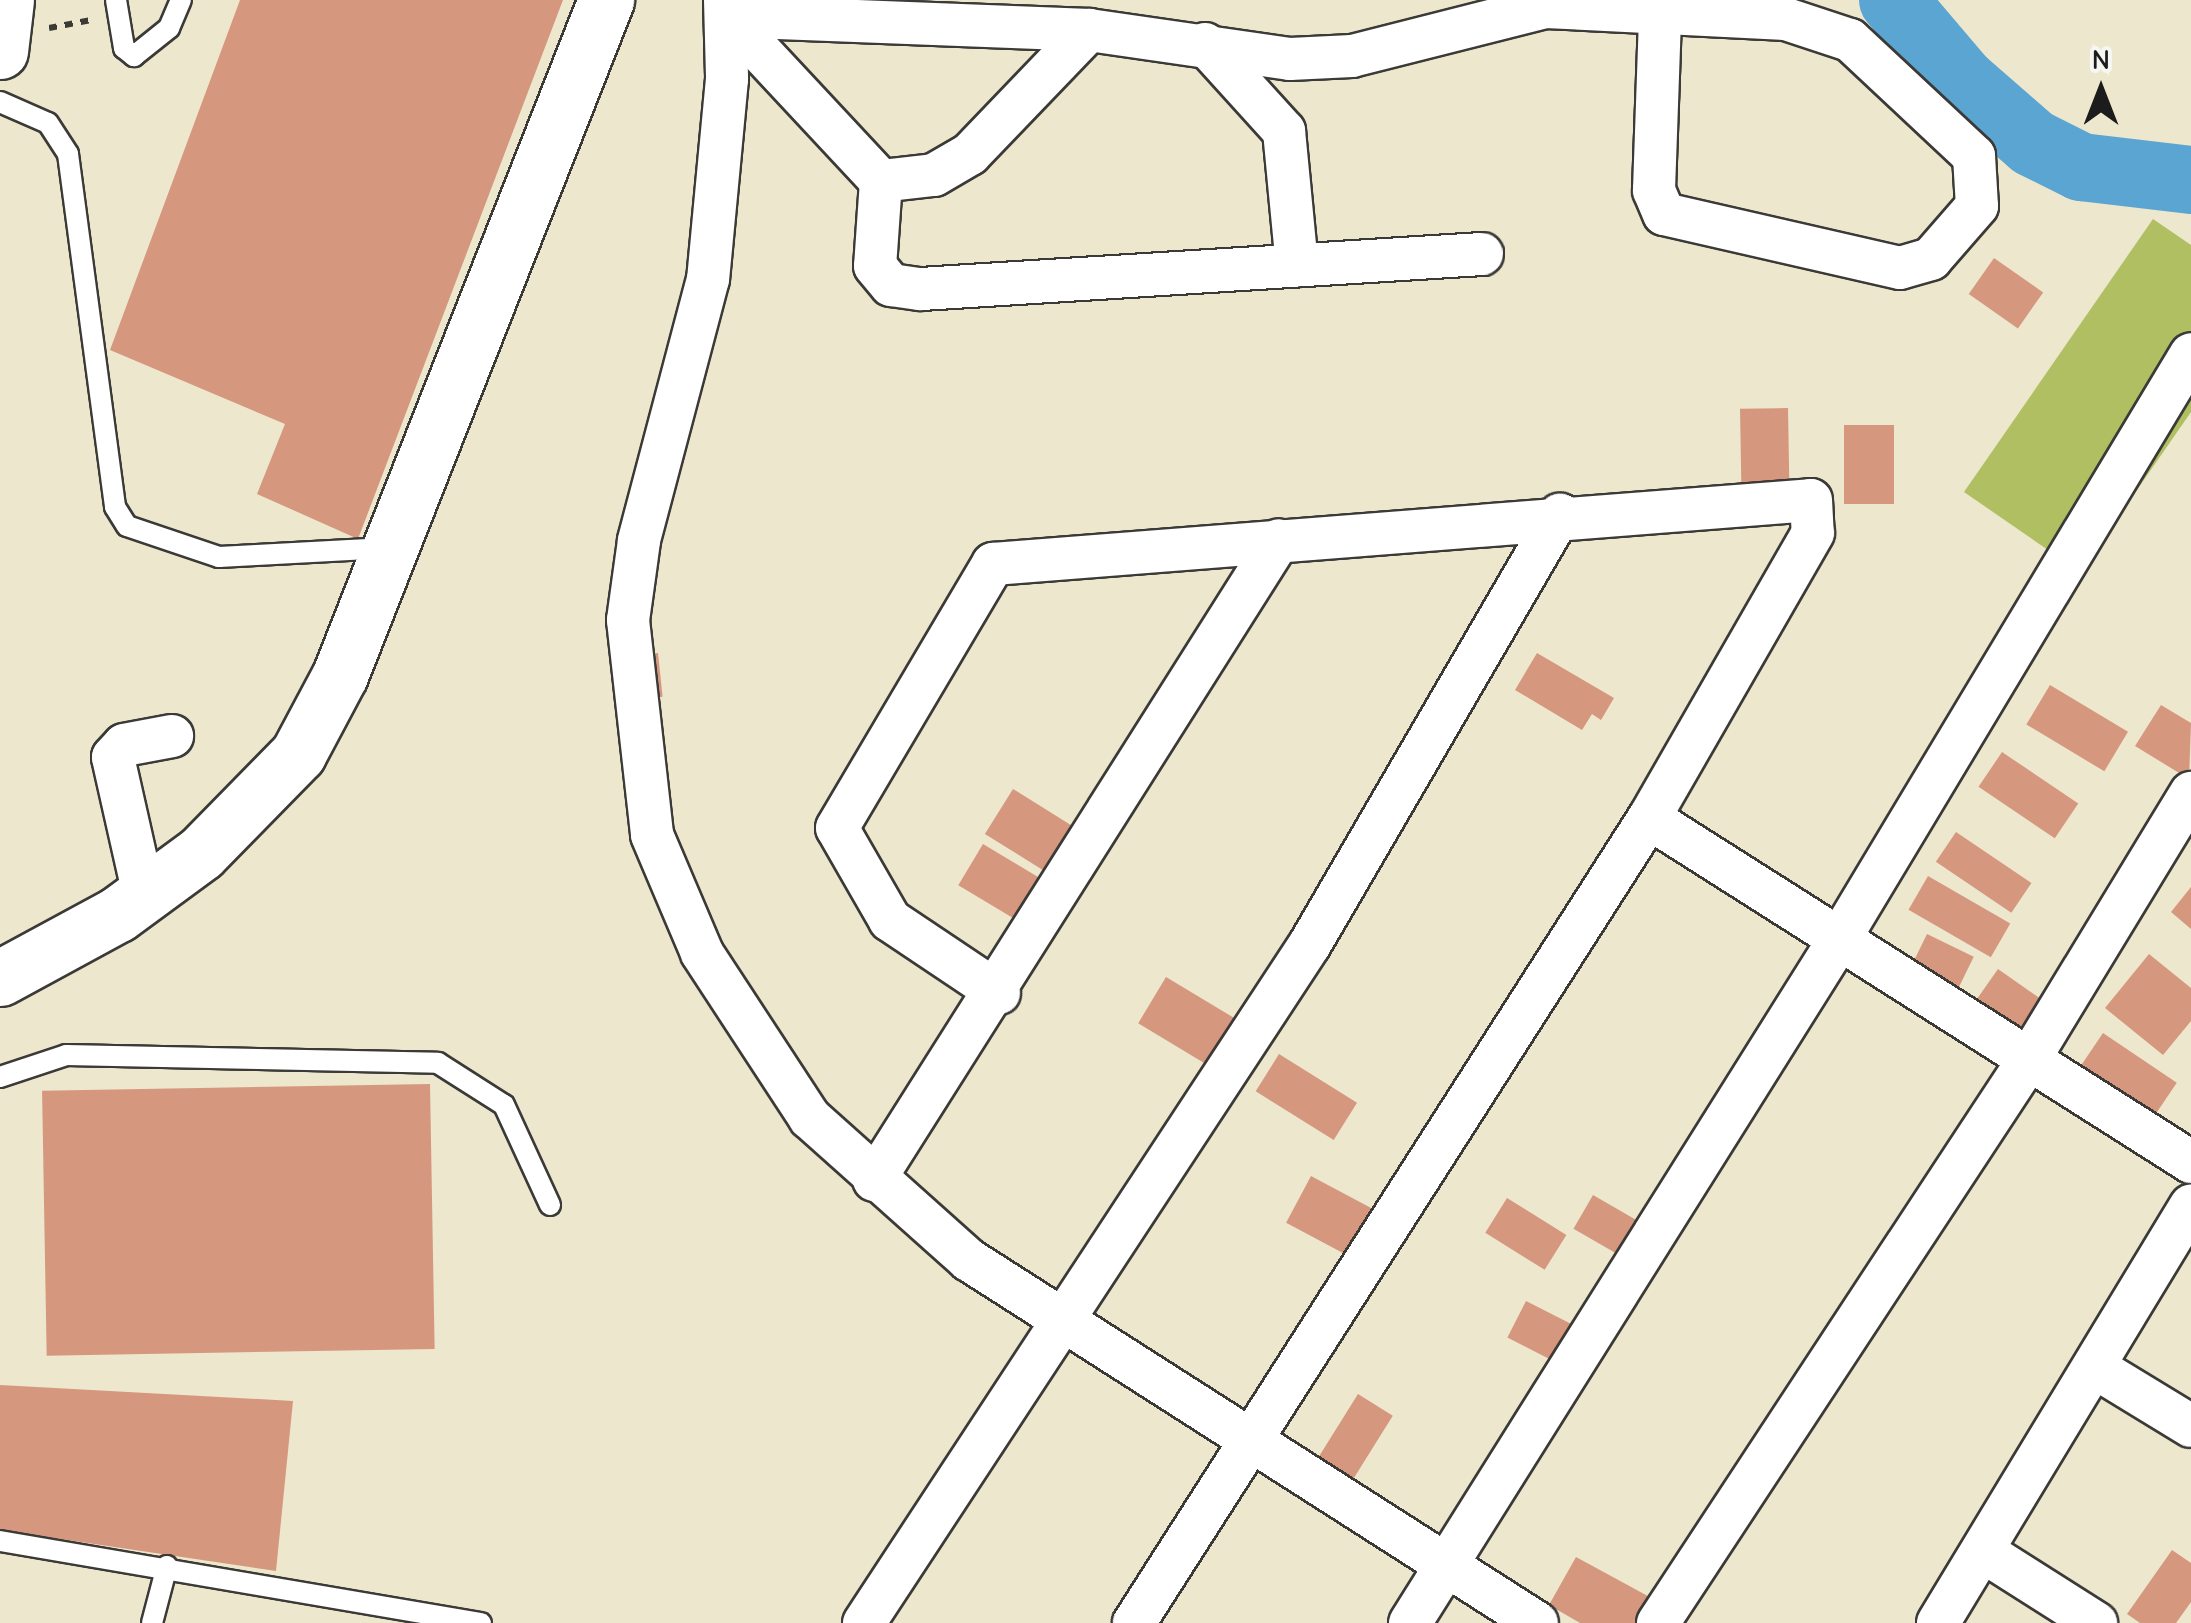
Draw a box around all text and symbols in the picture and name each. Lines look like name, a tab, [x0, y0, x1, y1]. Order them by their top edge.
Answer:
north arrow	[2051, 40, 2151, 140]
text: N	[2092, 44, 2110, 76]

